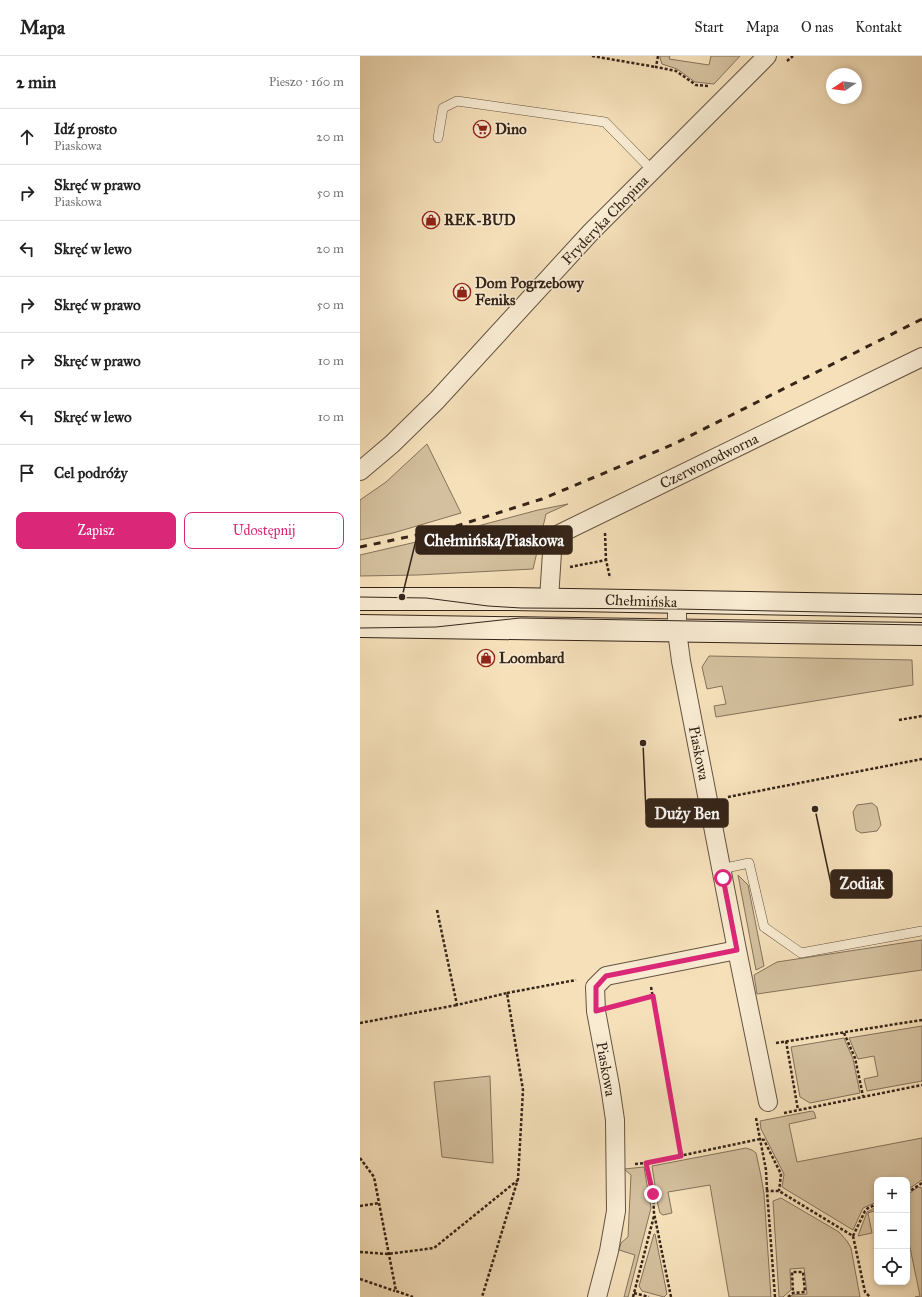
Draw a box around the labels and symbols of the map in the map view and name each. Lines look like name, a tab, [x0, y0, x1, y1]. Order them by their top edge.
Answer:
north arrow	[826, 68, 862, 104]
supermarket icon: Dino	[472, 119, 492, 139]
place label: Dino	[495, 120, 527, 138]
street label: Fryderyka Chopina	[558, 171, 653, 268]
shop icon: REK-BUD	[421, 210, 441, 230]
place label: REK-BUD	[444, 211, 516, 229]
place label: Dom Pogrzebowy Feniks	[475, 274, 585, 309]
shop icon: Dom Pogrzebowy Feniks	[452, 282, 472, 302]
street label: Czerwonodworna	[657, 429, 762, 493]
callout: Chełmińska/Piaskowa	[416, 526, 572, 554]
text: Chełmińska/Piaskowa	[424, 531, 565, 550]
street label: Chełmińska	[605, 591, 678, 611]
shop icon: Loombard	[476, 648, 496, 668]
place label: Loombard	[499, 649, 565, 667]
street label: Piaskowa	[685, 724, 713, 782]
callout: Duży Ben	[646, 799, 728, 827]
text: Duży Ben	[654, 804, 720, 824]
route start	[714, 869, 732, 887]
callout: Zodiak	[831, 870, 892, 898]
text: Zodiak	[840, 874, 885, 893]
street label: Piaskowa	[592, 1040, 620, 1098]
route end	[644, 1185, 662, 1203]

